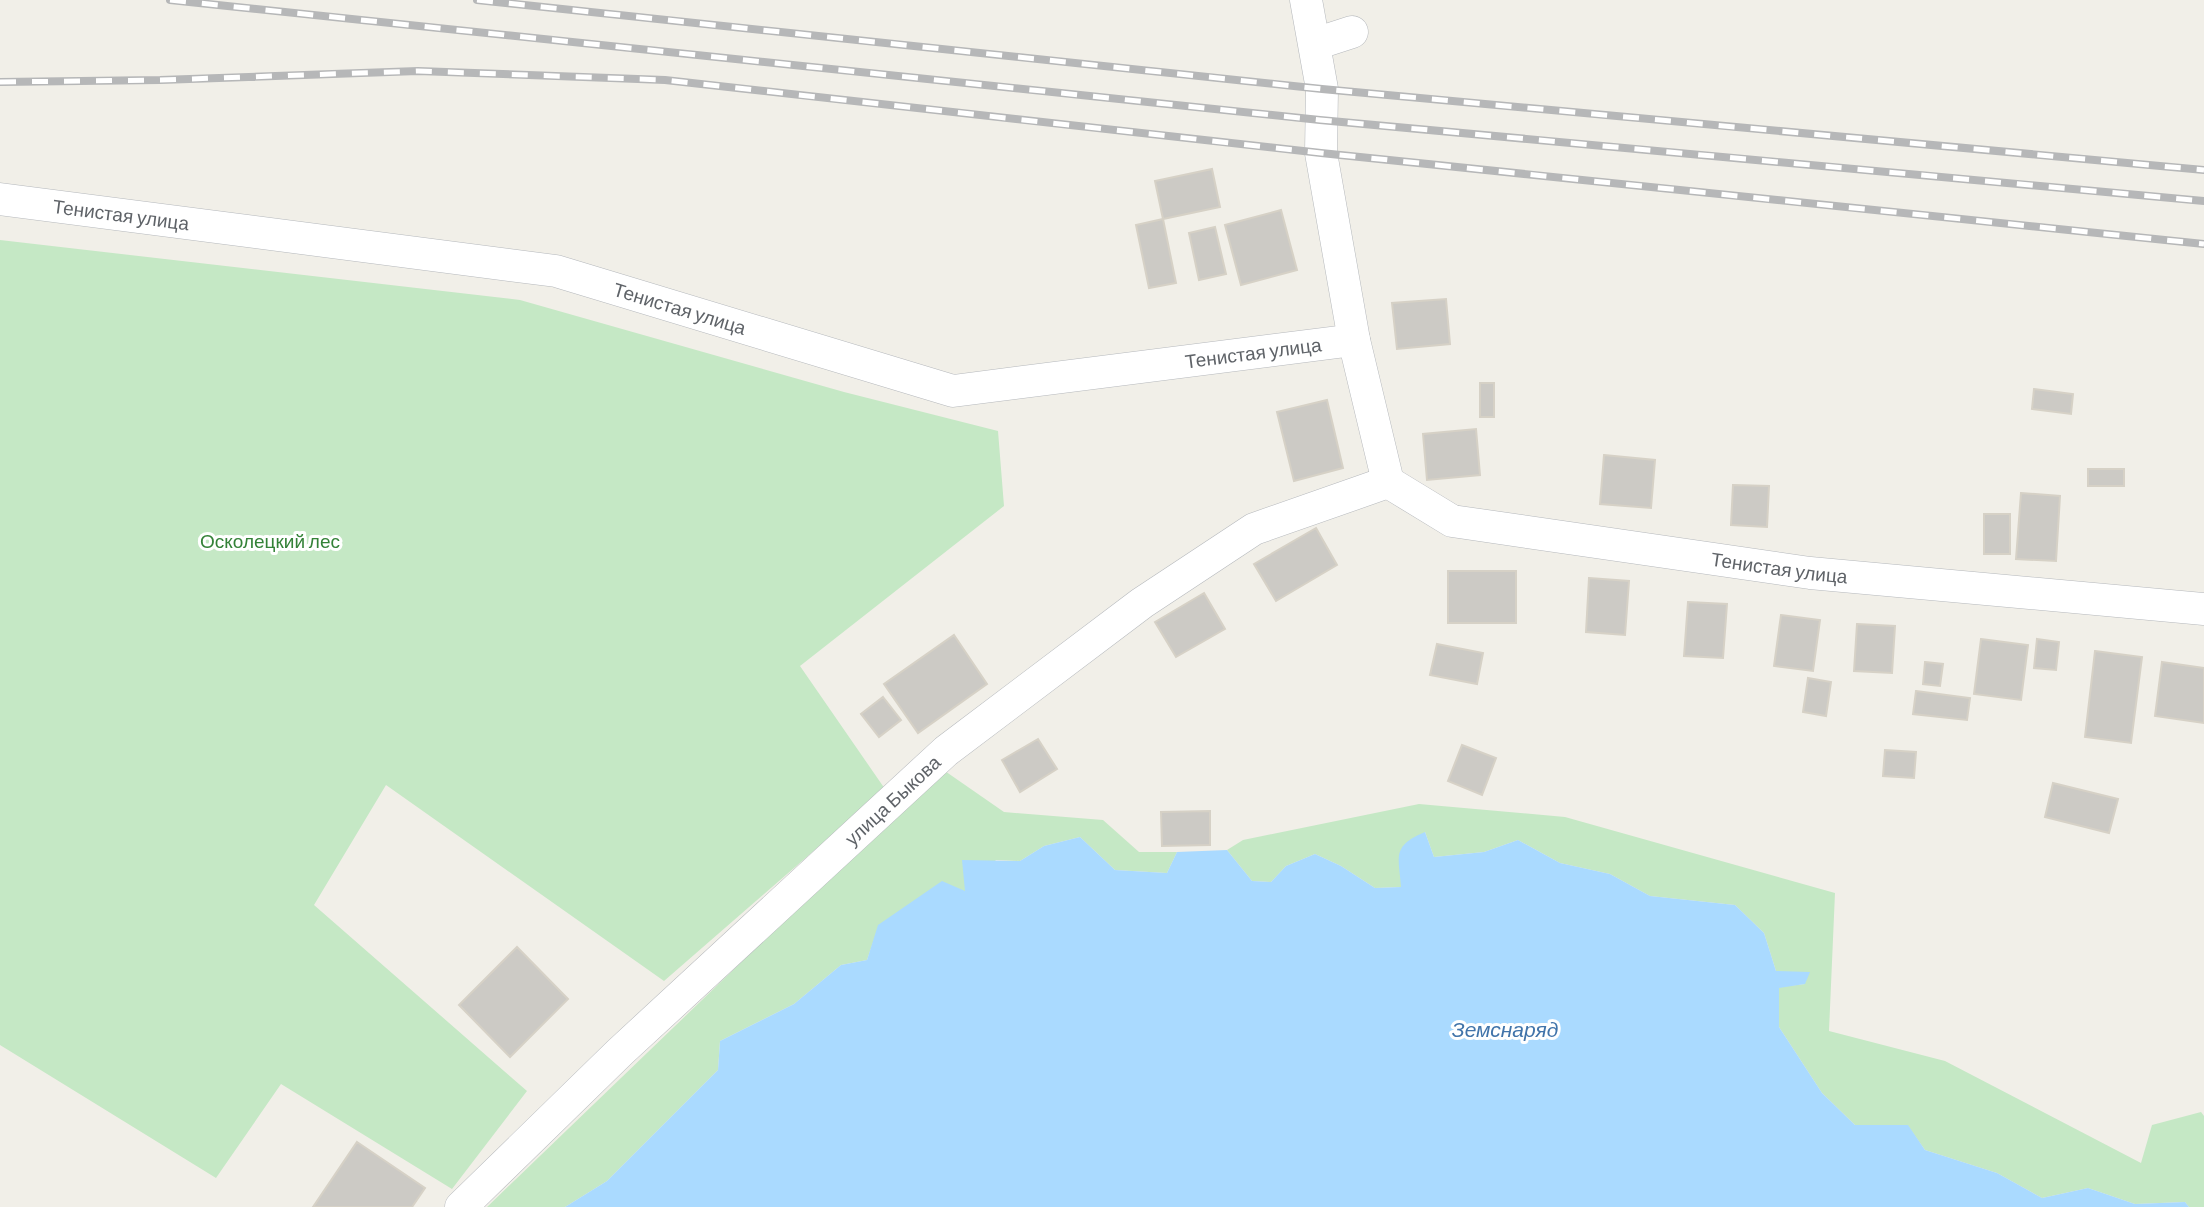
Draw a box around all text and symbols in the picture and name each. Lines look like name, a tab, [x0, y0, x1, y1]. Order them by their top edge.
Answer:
street label: Тенистая улица	[52, 194, 191, 234]
street label: Тенистая улица	[611, 277, 749, 339]
street label: Тенистая улица	[1184, 332, 1323, 372]
park label: Осколецкий лес	[200, 529, 340, 552]
street label: Тенистая улица	[1710, 547, 1849, 587]
street label: улица Быкова	[840, 750, 945, 850]
water label: Земснаряд	[1452, 1016, 1558, 1041]

